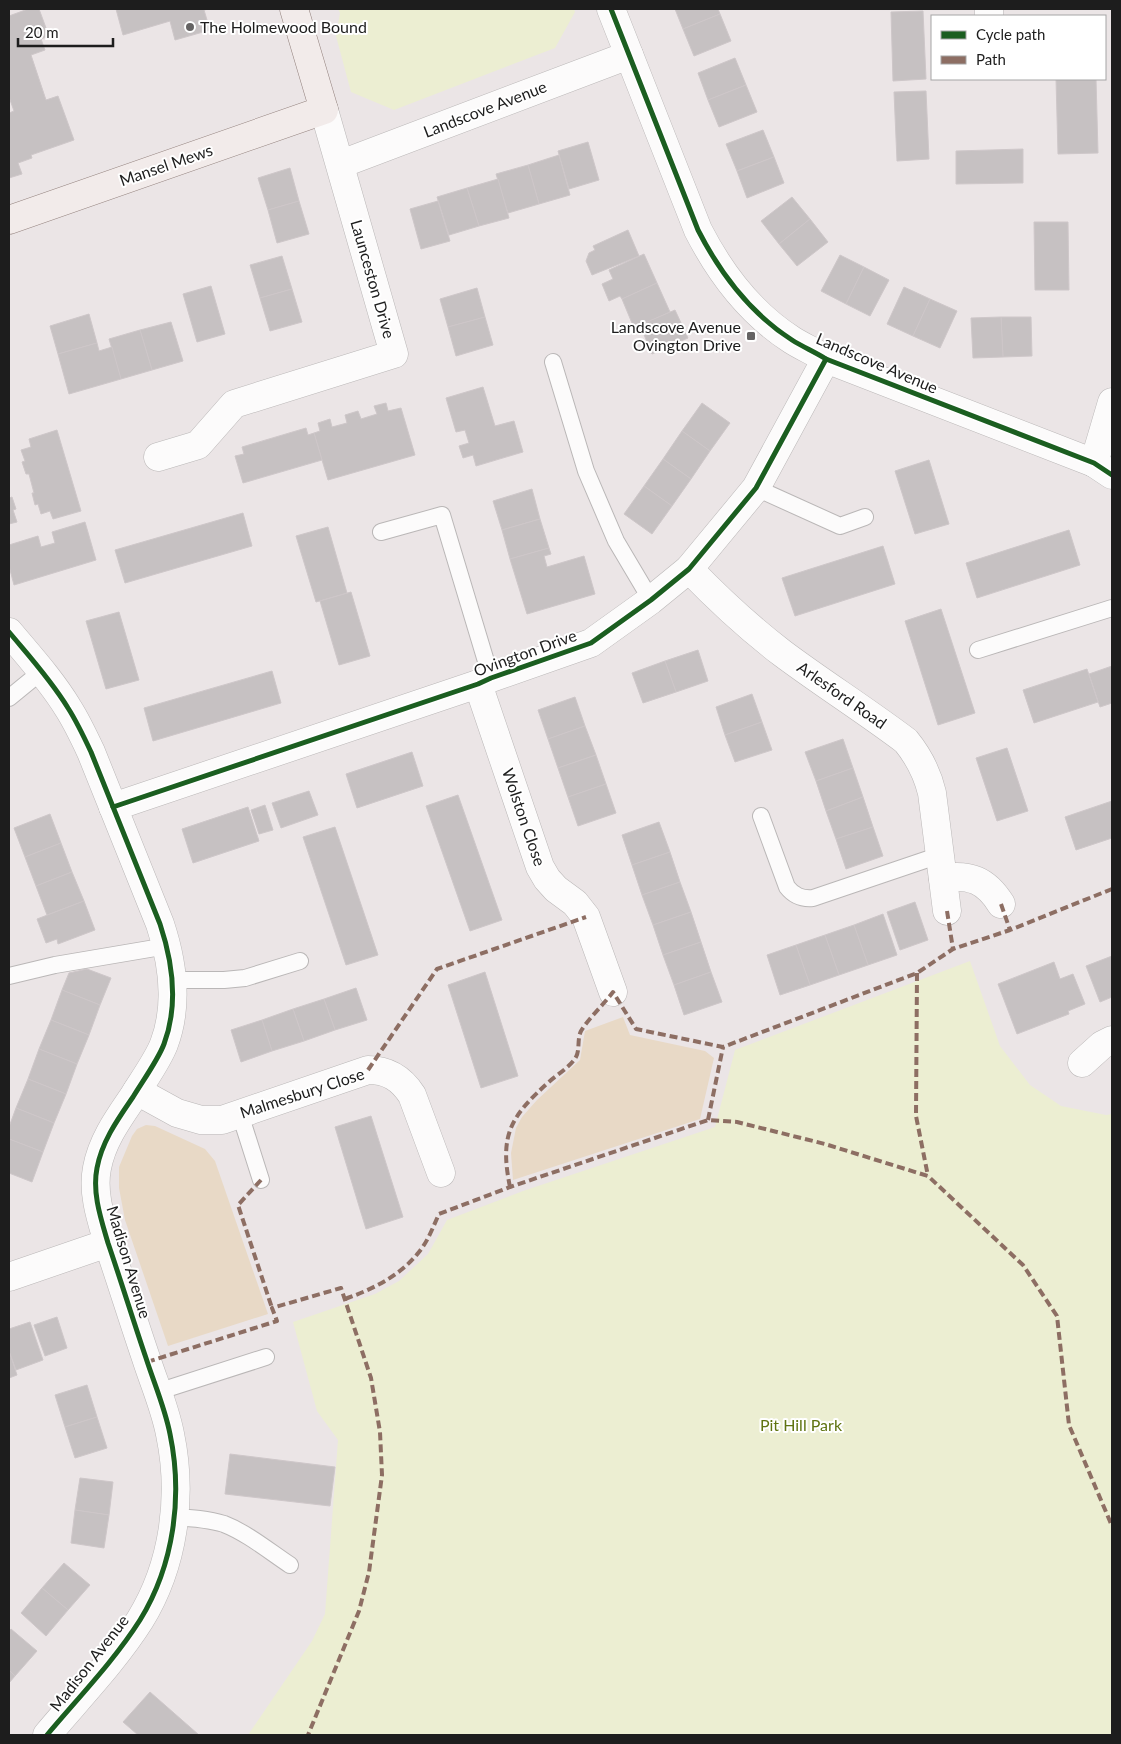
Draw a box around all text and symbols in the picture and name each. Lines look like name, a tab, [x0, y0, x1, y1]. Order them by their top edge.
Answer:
scale bar	[18, 15, 112, 47]
legend	[931, 15, 1106, 80]
place label: The Holmewood Bound	[200, 17, 367, 36]
marker: The Holmewood Bound	[184, 21, 196, 33]
text: 20 m	[25, 23, 59, 41]
text: Cycle path	[976, 25, 1045, 43]
text: Path	[976, 50, 1006, 68]
street label: Landscove Avenue	[421, 76, 549, 141]
street label: Mansel Mews	[117, 140, 215, 189]
street label: Launceston Drive	[347, 217, 400, 341]
place label: Landscove Avenue Ovington Drive	[611, 317, 741, 354]
street label: Landscove Avenue	[813, 328, 941, 397]
marker: Landscove Avenue Ovington Drive	[745, 330, 757, 342]
street label: Ovington Drive	[471, 625, 579, 680]
street label: Arlesford Road	[794, 657, 890, 732]
street label: Wolston Close	[499, 765, 550, 868]
street label: Malmesbury Close	[237, 1063, 366, 1122]
street label: Madison Avenue	[103, 1203, 156, 1320]
park label: Pit Hill Park	[760, 1415, 843, 1434]
street label: Madison Avenue	[45, 1611, 132, 1715]

